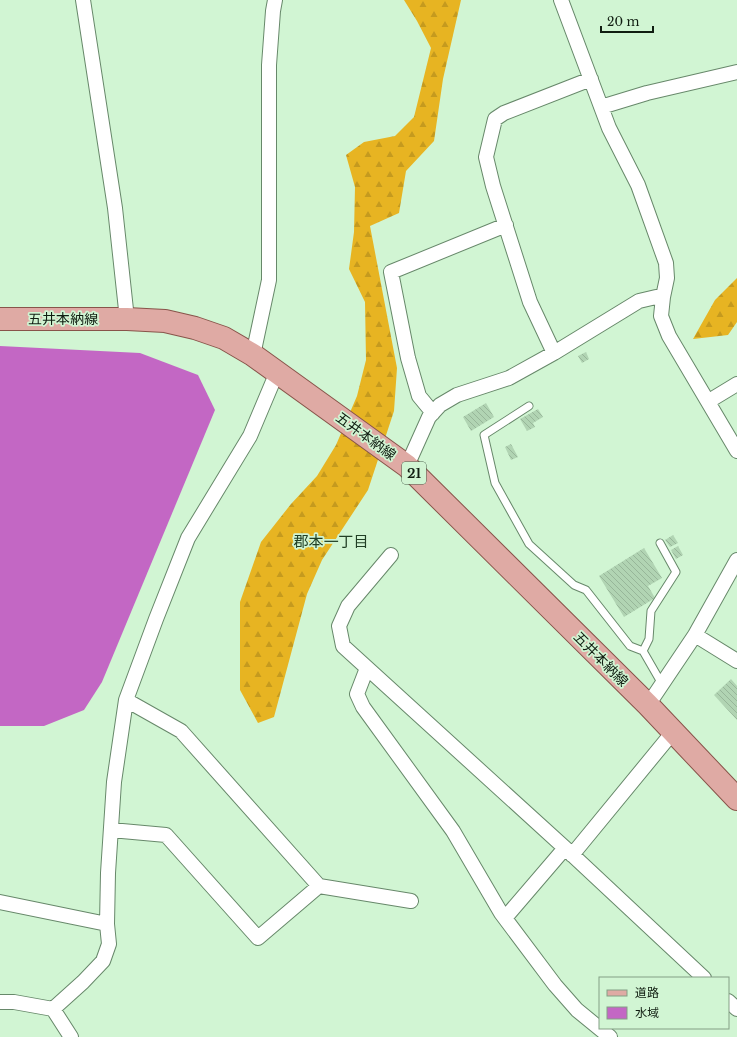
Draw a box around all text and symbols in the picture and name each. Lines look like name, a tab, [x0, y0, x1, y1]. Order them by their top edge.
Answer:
scale bar	[601, 8, 653, 34]
text: 20 m	[607, 14, 639, 29]
street label: 五井本納線	[28, 310, 98, 328]
street label: 五井本納線	[332, 408, 400, 464]
road number: 21	[402, 462, 426, 484]
district label: 郡本一丁目	[293, 532, 369, 551]
street label: 五井本納線	[570, 628, 632, 690]
legend	[599, 977, 729, 1029]
text: 道路	[635, 985, 659, 1000]
text: 水域	[635, 1005, 659, 1020]

